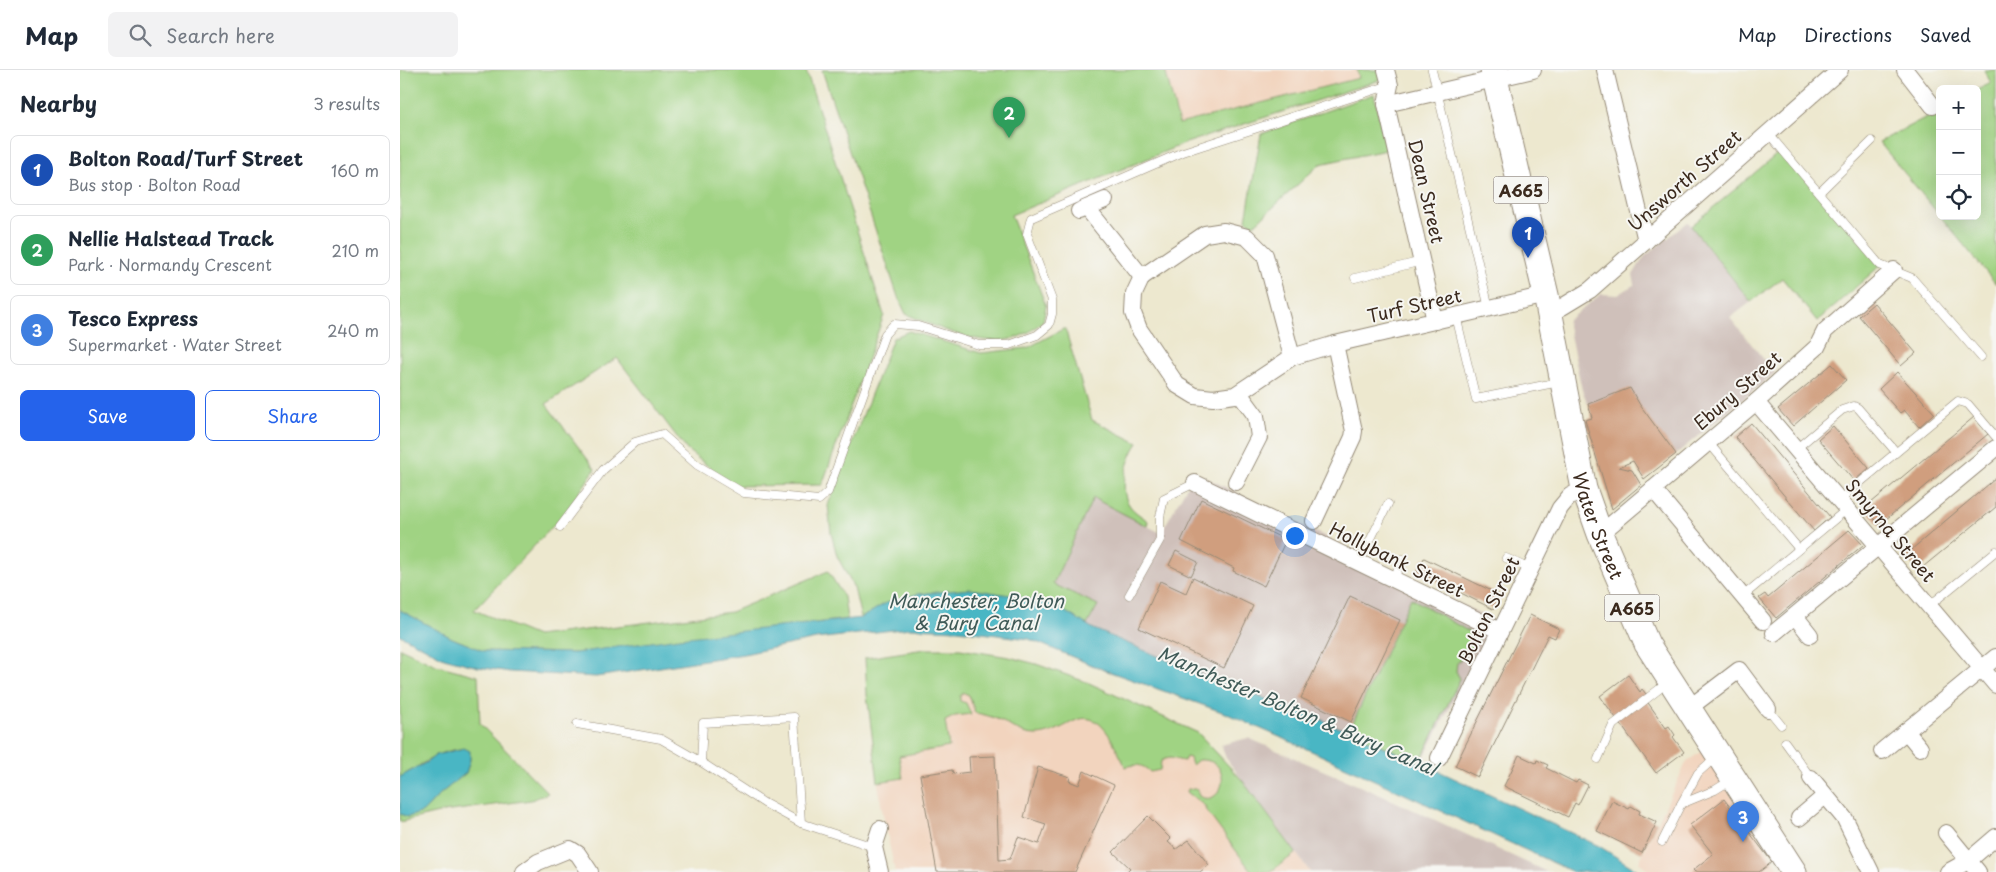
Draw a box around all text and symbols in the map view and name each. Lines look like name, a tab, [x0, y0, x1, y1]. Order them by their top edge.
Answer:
search box	[108, 12, 458, 57]
text: Map	[25, 17, 78, 53]
icon: search	[126, 21, 154, 49]
text: Search here	[166, 21, 275, 49]
text: Map	[1738, 21, 1776, 48]
text: Directions	[1804, 21, 1892, 48]
text: Saved	[1920, 21, 1971, 48]
map controls	[1936, 85, 1981, 220]
button: +	[1936, 85, 1981, 130]
text: Nearby	[20, 87, 97, 119]
text: 3 results	[313, 91, 380, 115]
pin: 2	[993, 97, 1025, 138]
street label: Unsworth Street	[1621, 123, 1747, 237]
button: −	[1936, 130, 1981, 175]
street label: Dean Street	[1402, 136, 1452, 246]
text: Bolton Road/Turf Street	[68, 144, 303, 172]
text: 1	[33, 158, 41, 182]
text: 160 m	[331, 158, 379, 182]
text: Bus stop · Bolton Road	[68, 172, 241, 196]
button: locate	[1936, 175, 1981, 220]
road number: A665	[1494, 176, 1548, 204]
pin: 1	[1512, 217, 1544, 258]
text: Nellie Halstead Track	[68, 224, 274, 252]
text: 2	[31, 238, 43, 262]
text: 210 m	[331, 238, 379, 262]
text: Park · Normandy Crescent	[68, 252, 272, 276]
street label: Turf Street	[1364, 281, 1464, 329]
text: Tesco Express	[68, 304, 198, 332]
text: 3	[32, 318, 42, 342]
text: 240 m	[327, 318, 379, 342]
text: Supermarket · Water Street	[68, 332, 282, 356]
street label: Ebury Street	[1687, 344, 1787, 436]
button: Save	[20, 390, 195, 441]
button: Share	[205, 390, 380, 441]
street label: Water Street	[1567, 469, 1631, 583]
street label: Smyrna Street	[1840, 473, 1942, 587]
street label: Hollybank Street	[1325, 515, 1469, 603]
your location	[1282, 523, 1308, 549]
street label: Bolton Street	[1450, 552, 1526, 668]
water label: Manchester, Bolton & Bury Canal	[888, 586, 1065, 636]
road number: A665	[1604, 594, 1660, 622]
water label: Manchester Bolton & Bury Canal	[1154, 638, 1445, 783]
pin: 3	[1727, 801, 1759, 842]

